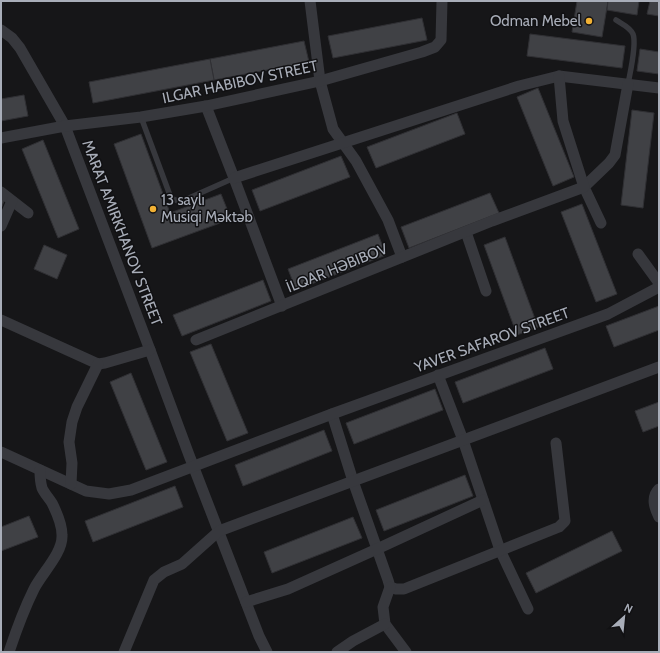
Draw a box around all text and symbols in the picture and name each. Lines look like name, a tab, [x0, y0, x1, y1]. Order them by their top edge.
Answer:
place label: Odman Mebel	[490, 12, 581, 30]
marker: Odman Mebel	[584, 16, 594, 26]
street label: ILGAR HABIBOV STREET	[161, 57, 319, 107]
street label: MARAT AMIRKHANOV STREET	[78, 138, 166, 328]
place label: 13 saylı Musiqi Məktəb	[161, 191, 253, 226]
marker: 13 saylı Musiqi Məktəb	[148, 204, 158, 214]
street label: İLQAR HƏBIBOV	[283, 238, 391, 296]
street label: YAVER SAFAROV STREET	[411, 304, 572, 377]
north arrow	[604, 597, 644, 637]
text: N	[622, 600, 635, 616]

